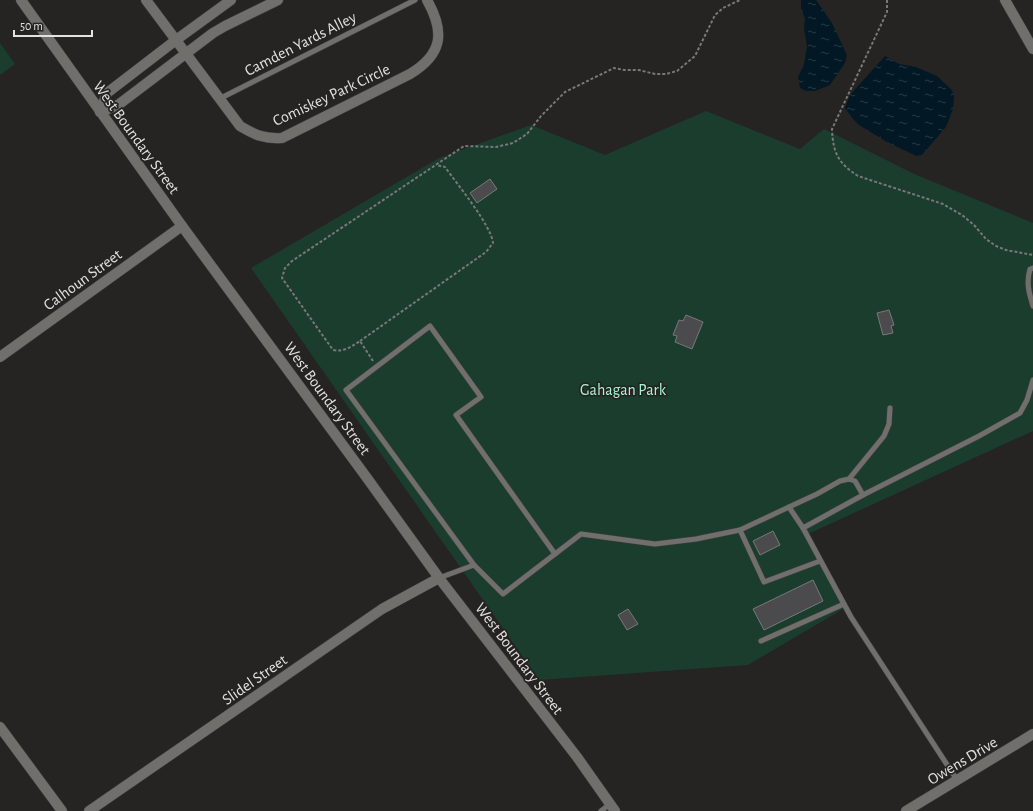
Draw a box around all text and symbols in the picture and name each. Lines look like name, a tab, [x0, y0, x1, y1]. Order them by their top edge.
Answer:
street label: Camden Yards Alley	[242, 9, 359, 80]
scale bar	[14, 12, 92, 38]
text: 50 m	[20, 20, 43, 32]
street label: Comiskey Park Circle	[270, 61, 393, 130]
street label: West Boundary Street	[89, 78, 182, 198]
street label: Calhoun Street	[41, 246, 125, 313]
street label: West Boundary Street	[280, 339, 373, 459]
park label: Gahagan Park	[580, 382, 667, 398]
street label: West Boundary Street	[471, 600, 566, 718]
street label: Slidel Street	[219, 652, 290, 708]
street label: Owens Drive	[925, 734, 1000, 788]

